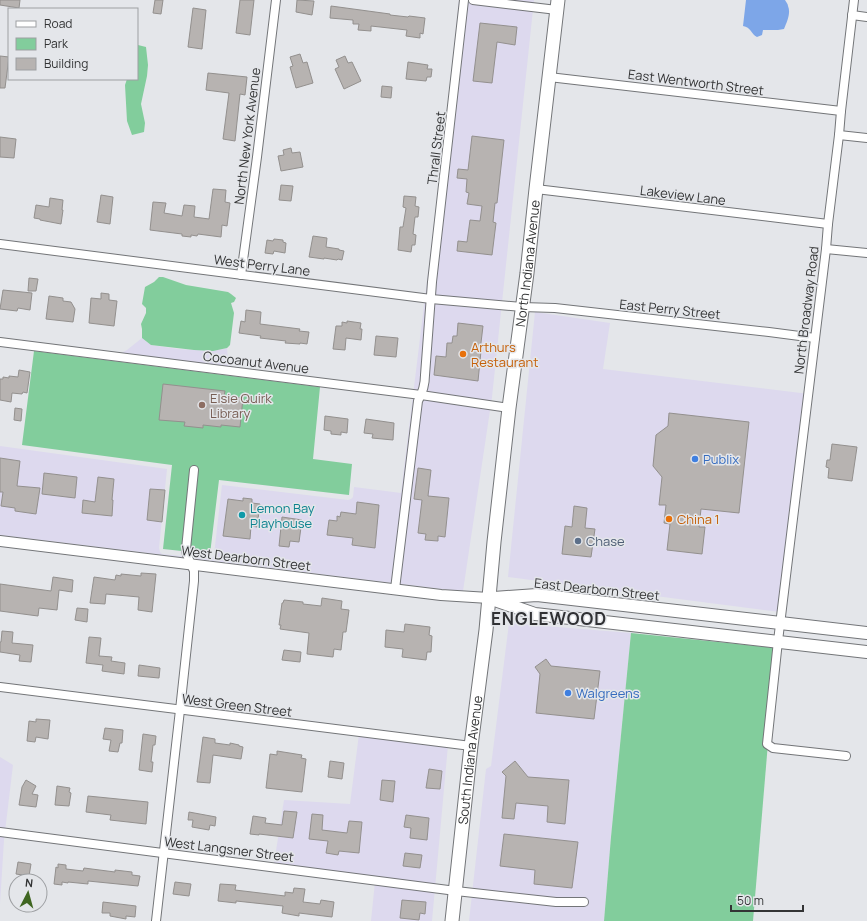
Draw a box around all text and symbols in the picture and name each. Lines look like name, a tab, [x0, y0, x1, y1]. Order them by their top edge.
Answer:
legend	[8, 8, 138, 80]
text: Road	[44, 15, 72, 32]
text: Park	[44, 35, 69, 52]
text: Building	[44, 55, 88, 72]
street label: East Wentworth Street	[627, 65, 765, 99]
street label: North New York Avenue	[230, 66, 264, 205]
street label: Thrall Street	[423, 110, 449, 186]
street label: Lakeview Lane	[639, 181, 727, 209]
street label: North Indiana Avenue	[511, 199, 544, 328]
street label: North Broadway Road	[789, 245, 823, 375]
street label: West Perry Lane	[213, 250, 312, 280]
street label: East Perry Street	[619, 295, 721, 323]
place label: Arthurs Restaurant	[471, 338, 538, 371]
street label: Cocoanut Avenue	[202, 347, 310, 377]
marker: Arthurs Restaurant	[458, 349, 468, 359]
place label: Elsie Quirk Library	[210, 389, 272, 422]
marker: Elsie Quirk Library	[197, 400, 207, 410]
place label: Publix	[703, 450, 739, 468]
marker: Publix	[690, 454, 700, 464]
place label: Lemon Bay Playhouse	[250, 499, 315, 532]
marker: Lemon Bay Playhouse	[237, 510, 247, 520]
place label: China 1	[677, 510, 720, 528]
marker: China 1	[664, 514, 674, 524]
place label: Chase	[586, 532, 625, 550]
marker: Chase	[573, 536, 583, 546]
street label: West Dearborn Street	[180, 541, 312, 575]
street label: East Dearborn Street	[533, 573, 661, 605]
district label: ENGLEWOOD	[491, 607, 607, 630]
place label: Walgreens	[576, 684, 640, 702]
marker: Walgreens	[563, 688, 573, 698]
street label: West Green Street	[181, 689, 293, 721]
street label: South Indiana Avenue	[454, 694, 487, 825]
street label: West Langsner Street	[163, 832, 295, 866]
north arrow	[8, 873, 48, 913]
text: N	[24, 875, 34, 890]
scale bar	[731, 887, 803, 913]
text: 50 m	[737, 892, 764, 909]

